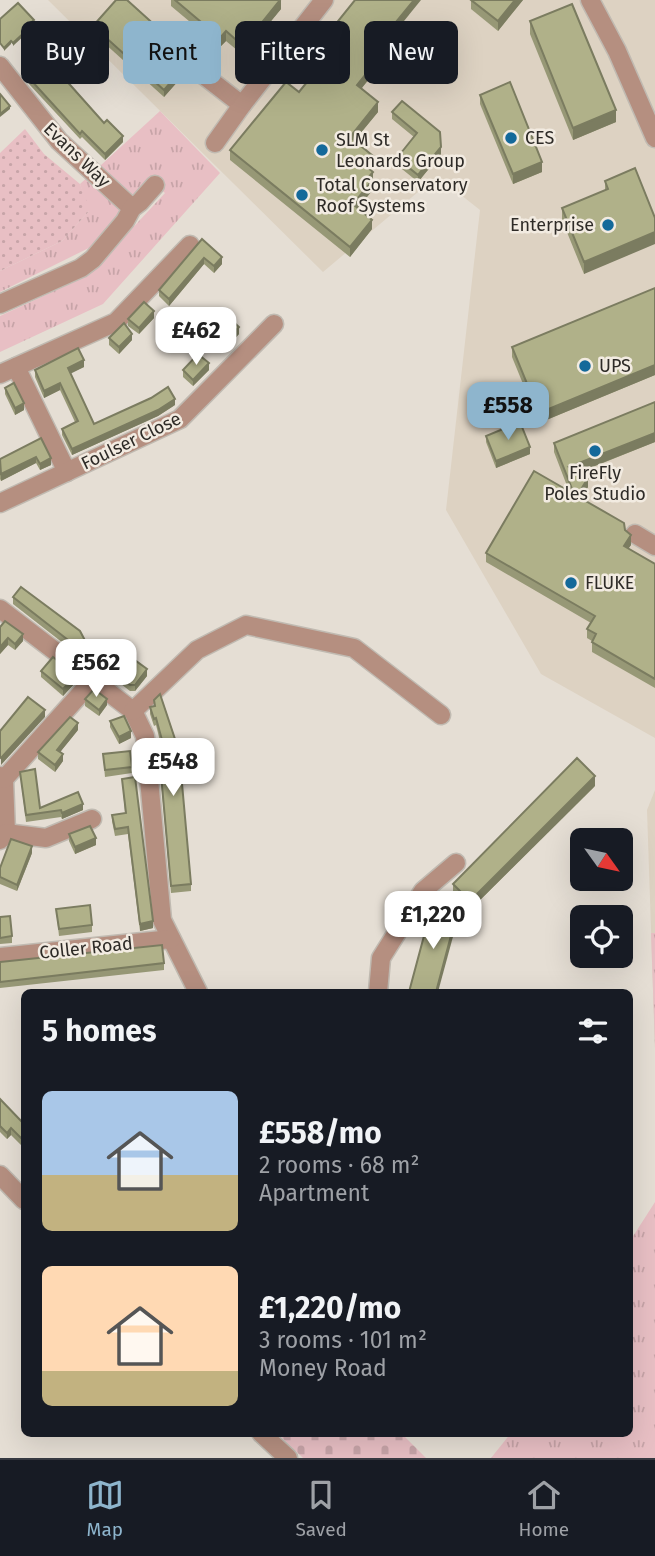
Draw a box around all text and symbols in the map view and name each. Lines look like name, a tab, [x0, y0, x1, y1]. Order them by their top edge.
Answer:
chip: Buy	[21, 21, 109, 84]
chip: Rent	[123, 21, 221, 84]
chip: Filters	[235, 21, 350, 84]
chip: New	[364, 21, 458, 84]
street label: Evans Way	[39, 118, 115, 192]
place label: CES	[525, 127, 555, 149]
place label: SLM St Leonards Group	[336, 129, 465, 172]
marker: CES	[503, 130, 519, 146]
marker: SLM St Leonards Group	[314, 142, 330, 158]
place label: Total Conservatory Roof Systems	[316, 174, 468, 217]
marker: Total Conservatory Roof Systems	[294, 187, 310, 203]
place label: Enterprise	[510, 214, 594, 236]
marker: Enterprise	[600, 217, 616, 233]
pin: £462	[155, 308, 237, 367]
text: £462	[171, 316, 221, 344]
place label: UPS	[599, 355, 631, 377]
marker: UPS	[577, 358, 593, 374]
pin: £558	[467, 382, 549, 442]
text: £558	[483, 391, 533, 419]
street label: Foulser Close	[78, 407, 184, 475]
marker: FireFly Poles Studio	[587, 443, 603, 459]
place label: FireFly Poles Studio	[544, 462, 646, 505]
place label: FLUKE	[585, 572, 635, 594]
marker: FLUKE	[563, 575, 579, 591]
pin: £562	[55, 640, 137, 699]
text: £562	[72, 648, 120, 676]
pin: £548	[132, 738, 214, 798]
text: £548	[148, 747, 198, 775]
north arrow	[570, 828, 634, 891]
map controls	[570, 828, 633, 968]
pin: £1,220	[376, 892, 490, 951]
text: £1,220	[401, 900, 465, 928]
button: locate	[570, 905, 633, 968]
street label: Coller Road	[38, 932, 134, 964]
icon: filters	[574, 1012, 612, 1050]
text: 5 homes	[42, 1013, 156, 1049]
text: £558/mo	[259, 1115, 382, 1151]
icon: home	[98, 1119, 182, 1203]
text: 2 rooms · 68 m²	[259, 1151, 420, 1179]
text: Apartment	[259, 1179, 369, 1207]
text: £1,220/mo	[259, 1290, 401, 1326]
icon: home	[98, 1294, 182, 1378]
text: 3 rooms · 101 m²	[259, 1326, 427, 1354]
text: Money Road	[259, 1354, 387, 1382]
tab: Map	[86, 1476, 124, 1541]
tab: Saved	[295, 1476, 347, 1541]
tab: Home	[519, 1476, 569, 1541]

